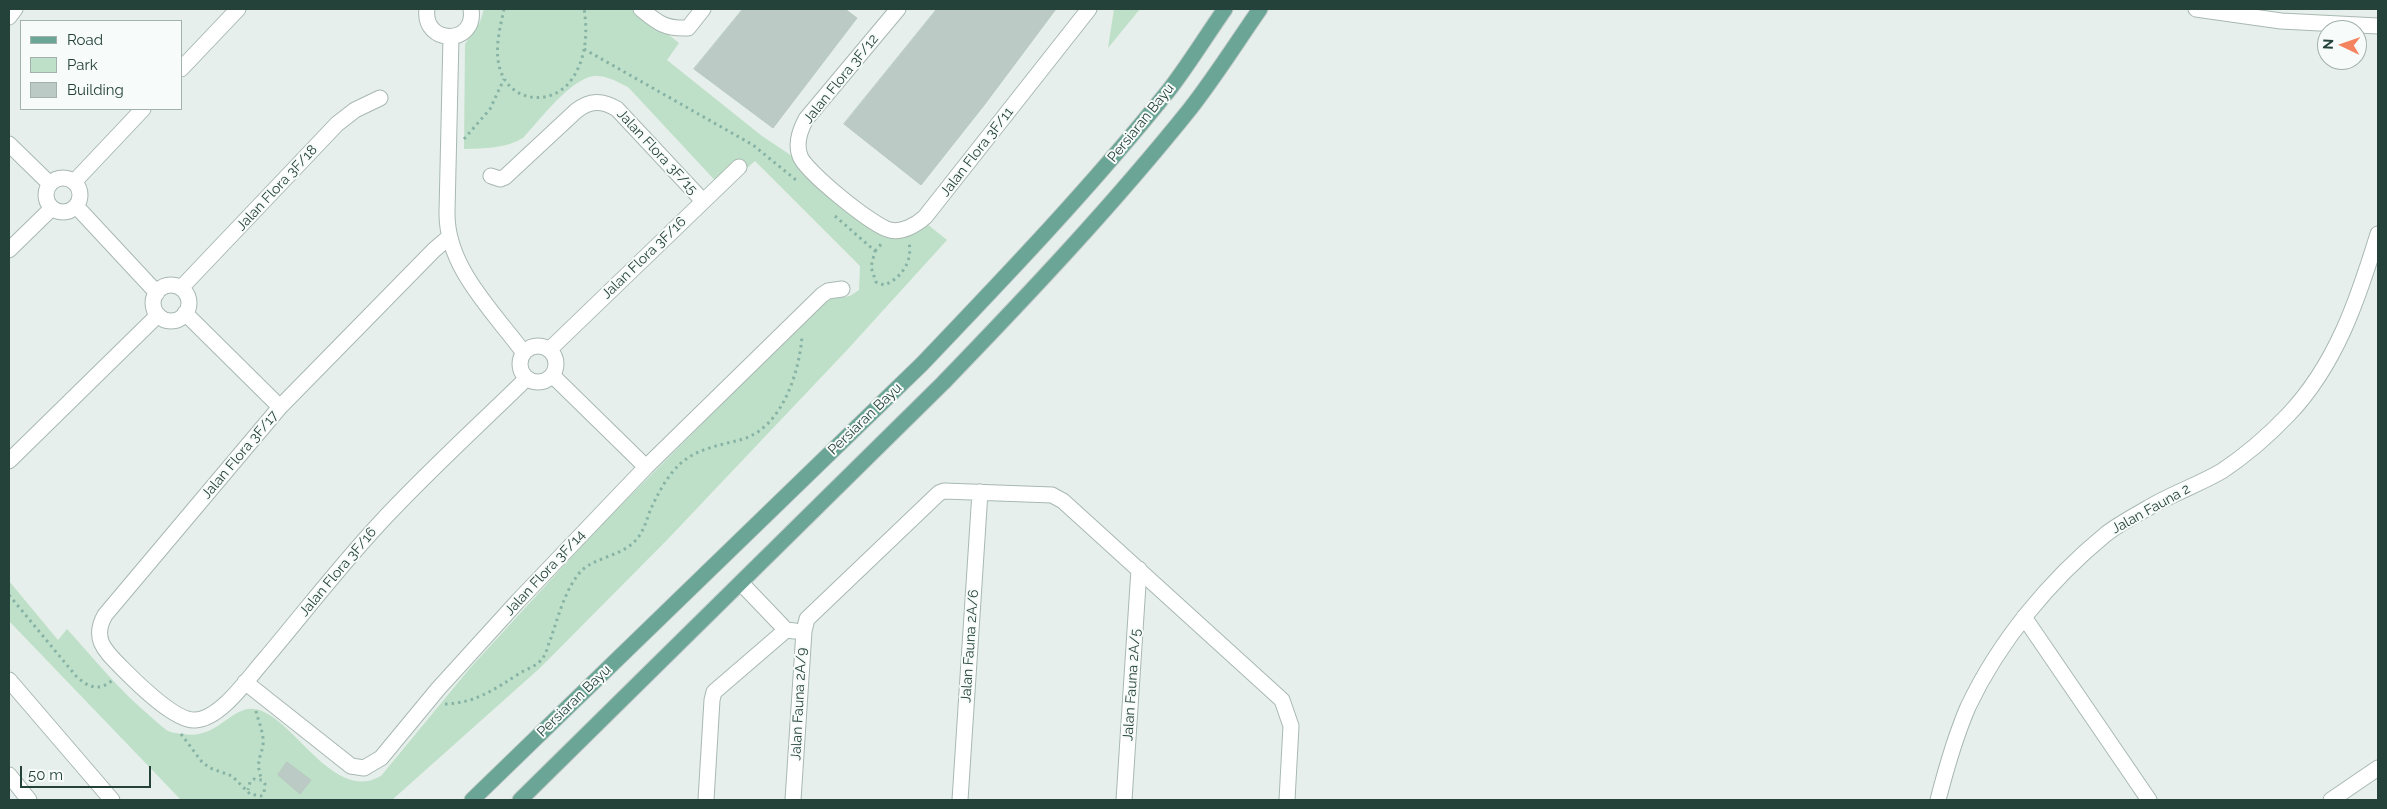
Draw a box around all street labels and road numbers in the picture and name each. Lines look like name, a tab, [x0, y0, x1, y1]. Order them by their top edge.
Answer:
street label: Jalan Flora 3F/12	[800, 31, 882, 127]
street label: Persiaran Bayu	[1104, 80, 1178, 166]
street label: Jalan Flora 3F/11	[937, 104, 1017, 200]
street label: Jalan Flora 3F/15	[613, 106, 701, 198]
street label: Jalan Flora 3F/18	[233, 142, 321, 234]
street label: Jalan Flora 3F/16	[598, 213, 690, 303]
street label: Persiaran Bayu	[825, 380, 905, 458]
street label: Jalan Flora 3F/17	[198, 407, 282, 503]
street label: Jalan Fauna 2	[2109, 480, 2193, 538]
street label: Jalan Flora 3F/16	[296, 524, 380, 620]
street label: Jalan Flora 3F/14	[501, 527, 589, 619]
street label: Jalan Fauna 2A/6	[958, 589, 982, 703]
street label: Jalan Fauna 2A/5	[1120, 628, 1144, 742]
street label: Jalan Fauna 2A/9	[788, 647, 810, 761]
street label: Persiaran Bayu	[534, 662, 614, 740]

